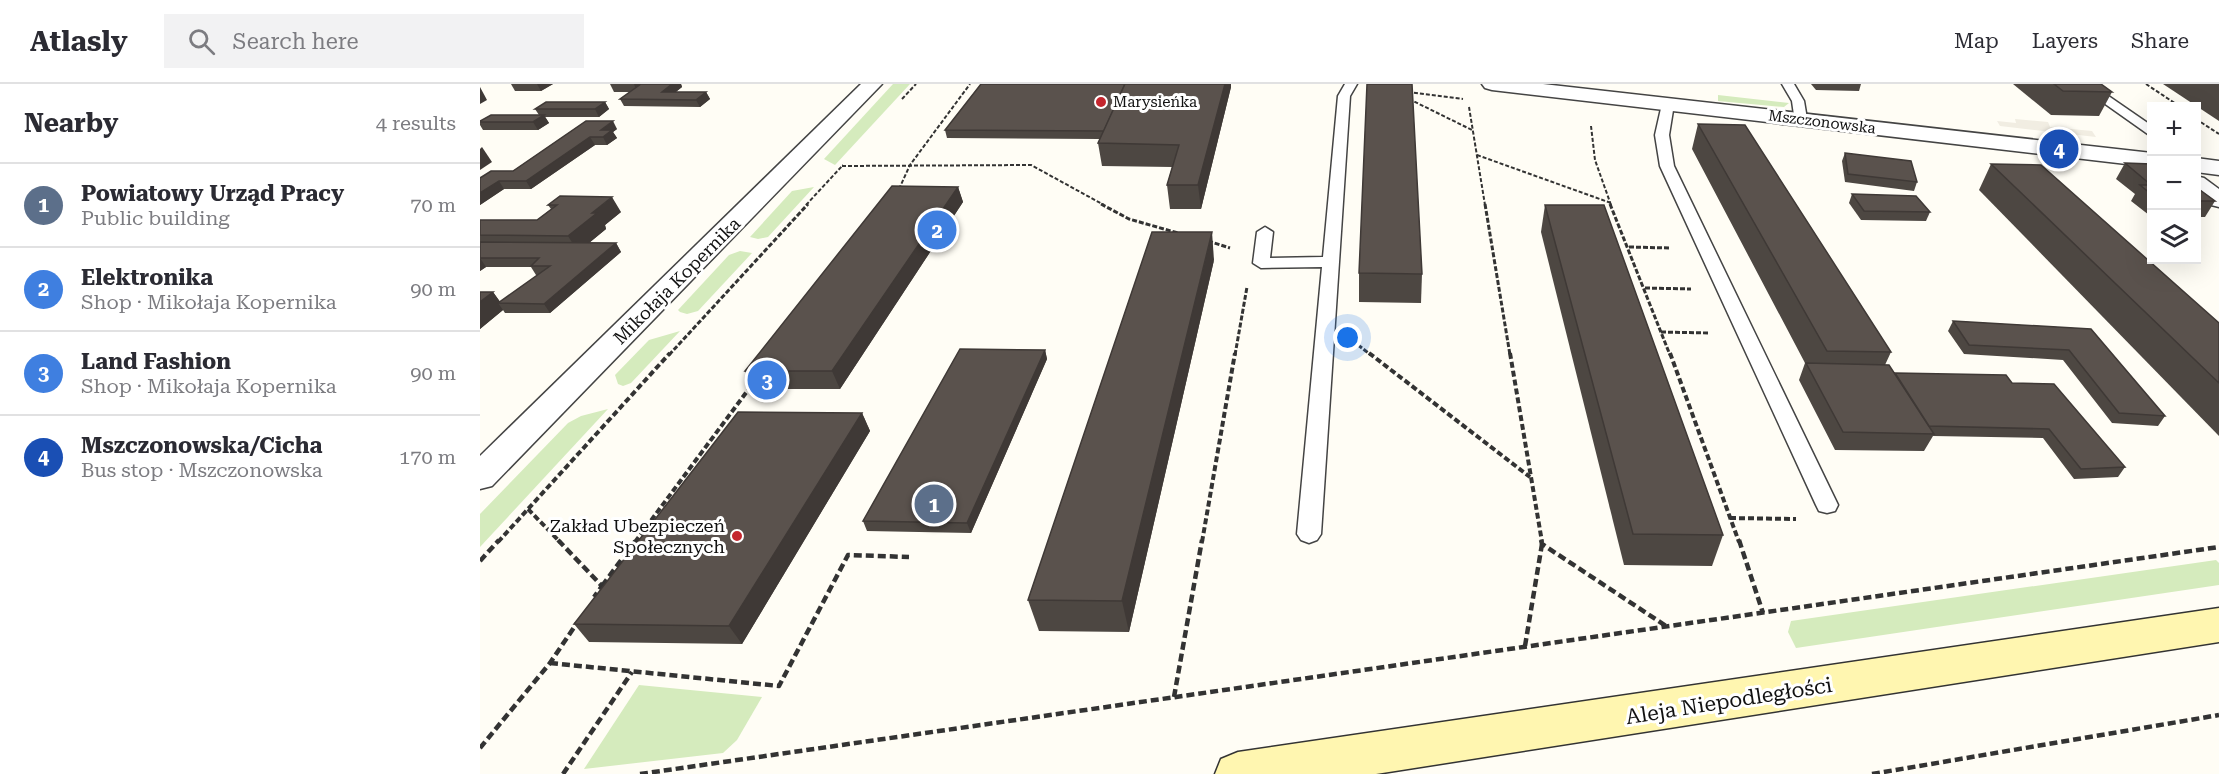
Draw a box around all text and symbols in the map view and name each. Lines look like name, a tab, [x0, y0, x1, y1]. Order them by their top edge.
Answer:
search box	[164, 14, 584, 68]
text: Atlasly	[30, 25, 128, 58]
icon: search	[185, 25, 218, 58]
text: Search here	[233, 29, 359, 54]
text: Map	[1954, 29, 1999, 53]
text: Layers	[2032, 29, 2098, 53]
text: Share	[2131, 29, 2189, 53]
place label: Marysieńka	[1113, 93, 1197, 111]
marker: Marysieńka	[1094, 95, 1108, 109]
map controls	[2147, 102, 2201, 264]
button: +	[2147, 102, 2201, 156]
street label: Mszczonowska	[1767, 106, 1877, 138]
text: Nearby	[24, 108, 118, 138]
text: 4 results	[376, 111, 456, 135]
pin: 4	[2040, 126, 2078, 172]
button: −	[2147, 156, 2201, 210]
text: Powiatowy Urząd Pracy	[81, 181, 344, 206]
text: 1	[38, 193, 49, 217]
text: 70 m	[410, 193, 456, 217]
text: Public building	[81, 206, 230, 230]
pin: 2	[918, 208, 956, 252]
button: layers	[2147, 210, 2201, 264]
street label: Mikołaja Kopernika	[609, 213, 745, 348]
text: Elektronika	[81, 265, 213, 290]
text: 2	[38, 277, 49, 301]
text: 90 m	[410, 277, 456, 301]
text: Shop · Mikołaja Kopernika	[81, 290, 336, 314]
your location	[1333, 323, 1362, 352]
text: Land Fashion	[81, 349, 231, 374]
pin: 3	[748, 358, 786, 402]
text: 3	[38, 361, 49, 385]
text: 90 m	[410, 361, 456, 385]
text: Shop · Mikołaja Kopernika	[81, 374, 336, 398]
text: Mszczonowska/Cicha	[81, 433, 322, 458]
text: 4	[38, 445, 49, 469]
text: 170 m	[399, 445, 456, 469]
text: Bus stop · Mszczonowska	[81, 458, 323, 482]
pin: 1	[914, 482, 954, 526]
place label: Zakład Ubezpieczeń Społecznych	[550, 515, 725, 557]
marker: Zakład Ubezpieczeń Społecznych	[730, 529, 744, 543]
street label: Aleja Niepodległości	[1624, 673, 1834, 729]

